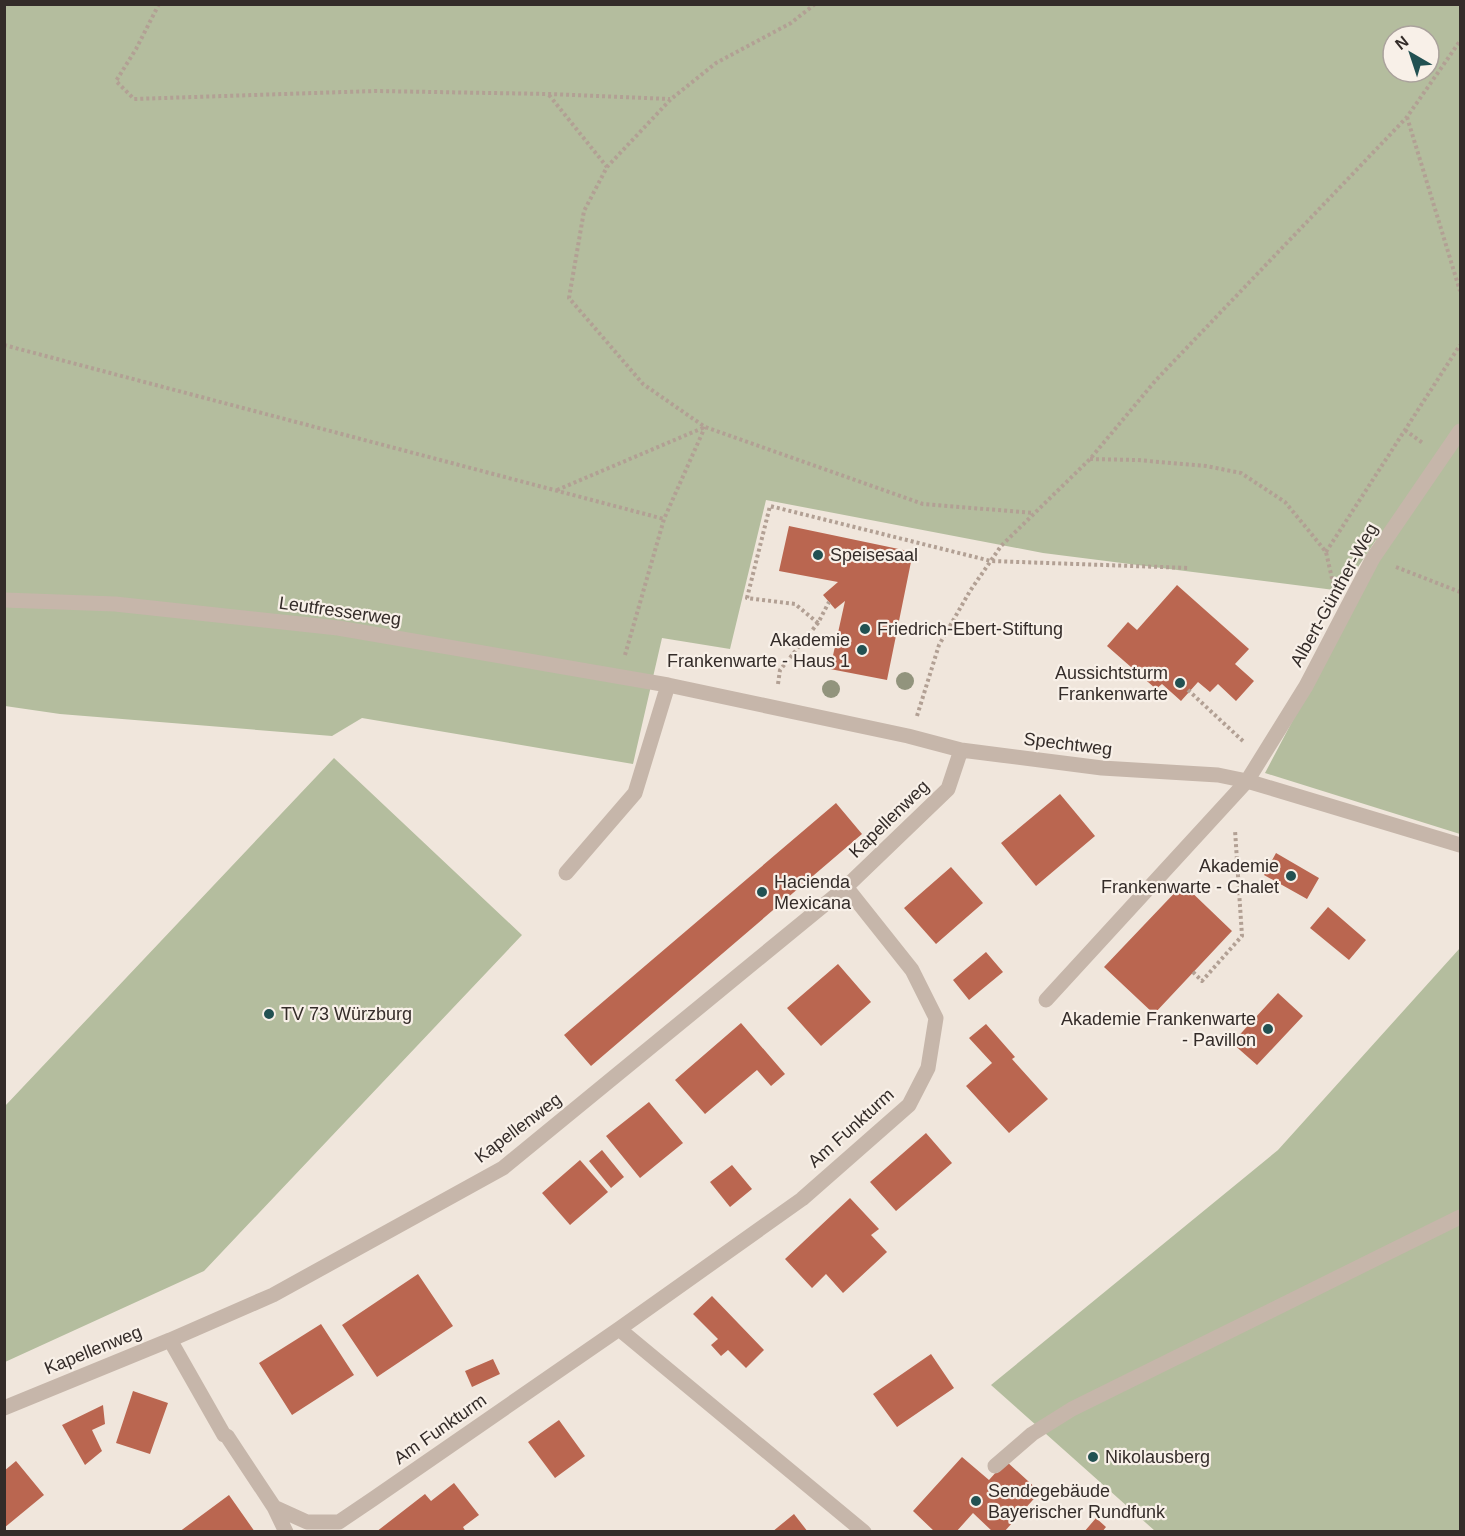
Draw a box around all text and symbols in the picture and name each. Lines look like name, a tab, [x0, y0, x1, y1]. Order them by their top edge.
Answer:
north arrow	[1381, 24, 1441, 84]
text: N	[1392, 32, 1412, 53]
street label: Albert-Günther-Weg	[1286, 520, 1382, 670]
place label: Speisesaal	[830, 545, 918, 565]
marker: Speisesaal	[811, 548, 825, 562]
street label: Leutfresserweg	[278, 593, 402, 629]
place label: Friedrich-Ebert-Stiftung	[877, 619, 1063, 639]
marker: Friedrich-Ebert-Stiftung	[858, 622, 872, 636]
place label: Akademie Frankenwarte - Haus 1	[667, 630, 850, 671]
marker: Akademie Frankenwarte - Haus 1	[855, 643, 869, 657]
place label: Aussichtsturm Frankenwarte	[1055, 663, 1168, 704]
marker: Aussichtsturm Frankenwarte	[1173, 676, 1187, 690]
street label: Spechtweg	[1023, 729, 1113, 759]
street label: Kapellenweg	[845, 776, 933, 862]
place label: Akademie Frankenwarte - Chalet	[1101, 856, 1279, 897]
marker: Akademie Frankenwarte - Chalet	[1284, 869, 1298, 883]
place label: Hacienda Mexicana	[774, 872, 852, 913]
marker: Hacienda Mexicana	[755, 885, 769, 899]
place label: TV 73 Würzburg	[281, 1004, 412, 1024]
marker: TV 73 Würzburg	[262, 1007, 276, 1021]
place label: Akademie Frankenwarte - Pavillon	[1061, 1009, 1256, 1050]
marker: Akademie Frankenwarte - Pavillon	[1261, 1022, 1275, 1036]
street label: Am Funkturm	[804, 1084, 898, 1172]
street label: Kapellenweg	[471, 1089, 565, 1167]
street label: Kapellenweg	[41, 1321, 145, 1379]
street label: Am Funkturm	[390, 1390, 490, 1468]
place label: Nikolausberg	[1105, 1447, 1210, 1467]
marker: Nikolausberg	[1086, 1450, 1100, 1464]
place label: Sendegebäude Bayerischer Rundfunk	[988, 1481, 1166, 1522]
marker: Sendegebäude Bayerischer Rundfunk	[969, 1494, 983, 1508]

